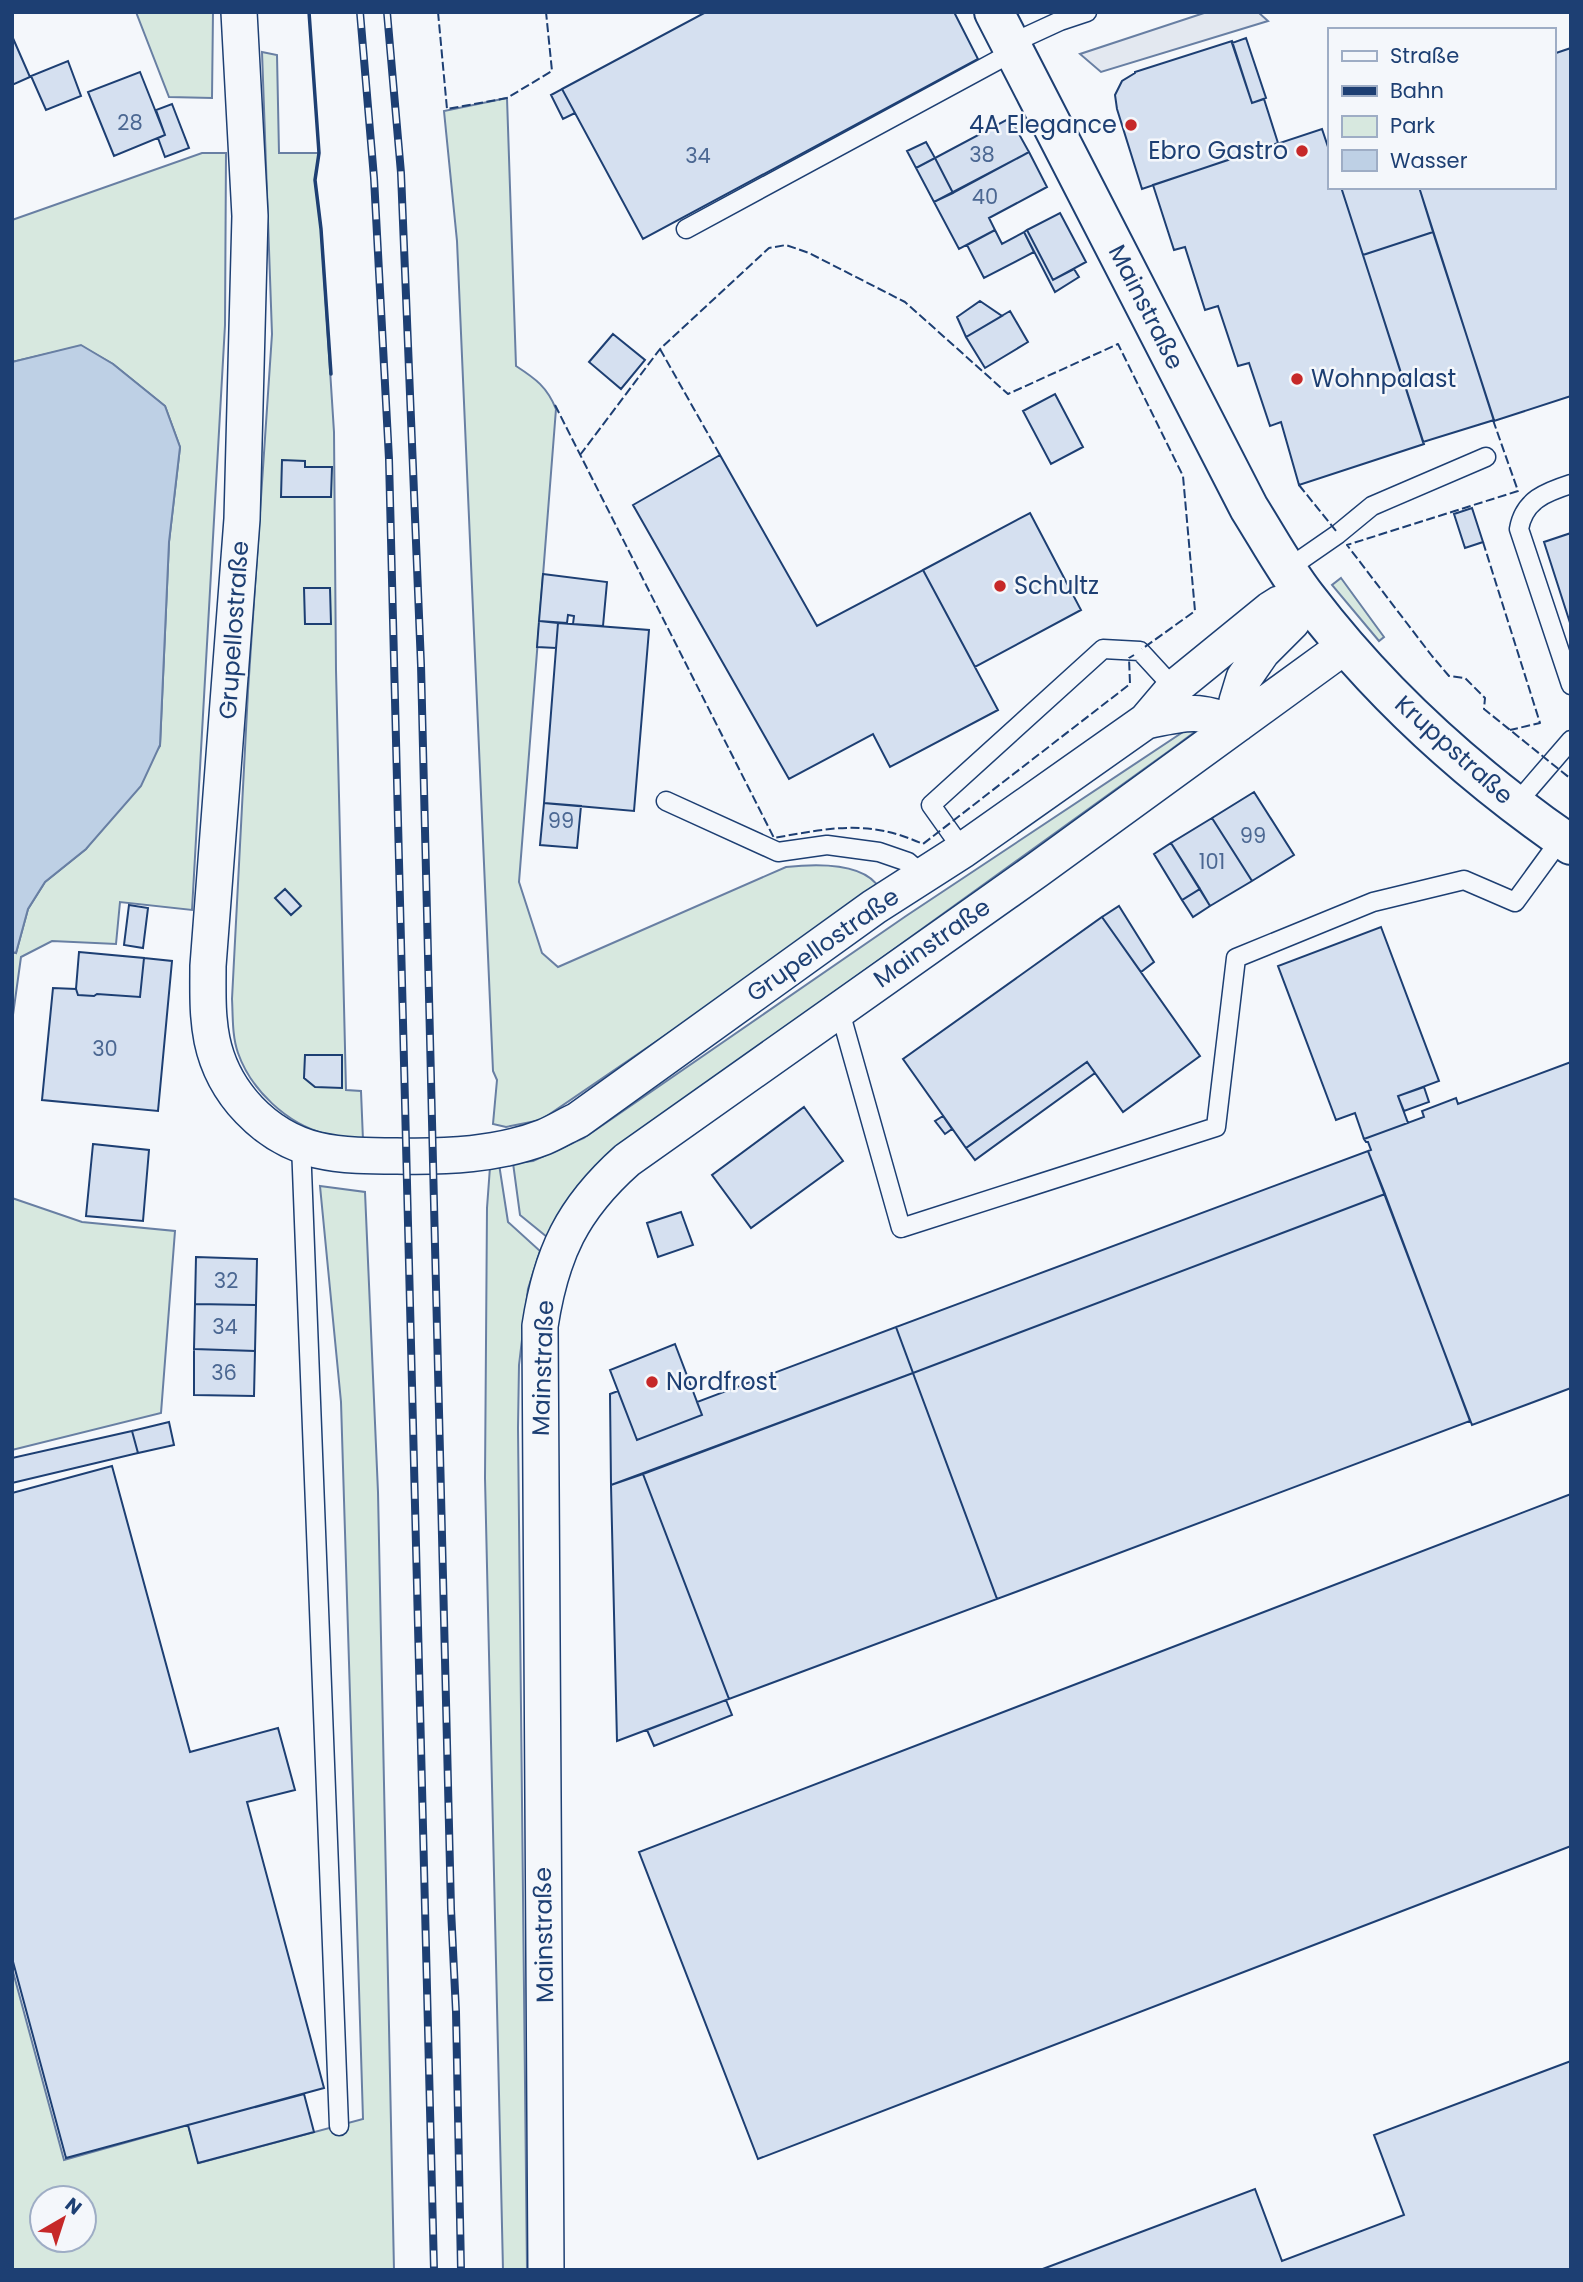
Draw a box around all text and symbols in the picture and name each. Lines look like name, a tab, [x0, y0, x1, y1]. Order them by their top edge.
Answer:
legend	[1328, 28, 1555, 189]
text: Straße	[1390, 41, 1459, 70]
text: Bahn	[1390, 76, 1444, 105]
house number: 28	[117, 108, 143, 137]
place label: 4A Elegance	[969, 108, 1117, 141]
text: Park	[1390, 111, 1435, 140]
marker: 4A Elegance	[1123, 117, 1139, 133]
place label: Ebro Gastro	[1148, 134, 1288, 167]
house number: 38	[969, 140, 995, 169]
house number: 34	[685, 141, 711, 170]
marker: Ebro Gastro	[1294, 143, 1310, 159]
text: Wasser	[1390, 146, 1468, 175]
house number: 40	[972, 182, 998, 211]
street label: Mainstraße	[1101, 239, 1192, 375]
place label: Wohnpalast	[1311, 362, 1456, 395]
marker: Wohnpalast	[1289, 371, 1305, 387]
street label: Grupellostraße	[211, 540, 256, 720]
place label: Schultz	[1014, 569, 1099, 602]
marker: Schultz	[992, 578, 1008, 594]
street label: Kruppstraße	[1388, 688, 1521, 812]
house number: 99	[548, 806, 574, 835]
house number: 99	[1240, 821, 1266, 850]
house number: 101	[1199, 847, 1225, 876]
street label: Grupellostraße	[740, 880, 905, 1009]
street label: Mainstraße	[867, 890, 997, 995]
house number: 30	[92, 1034, 118, 1063]
house number: 32	[214, 1266, 238, 1295]
street label: Mainstraße	[524, 1300, 561, 1436]
house number: 34	[212, 1312, 238, 1341]
house number: 36	[211, 1358, 237, 1387]
place label: Nordfrost	[666, 1365, 777, 1398]
marker: Nordfrost	[644, 1374, 660, 1390]
street label: Mainstraße	[526, 1867, 561, 2003]
north arrow	[28, 2184, 98, 2254]
text: N	[59, 2191, 87, 2221]

